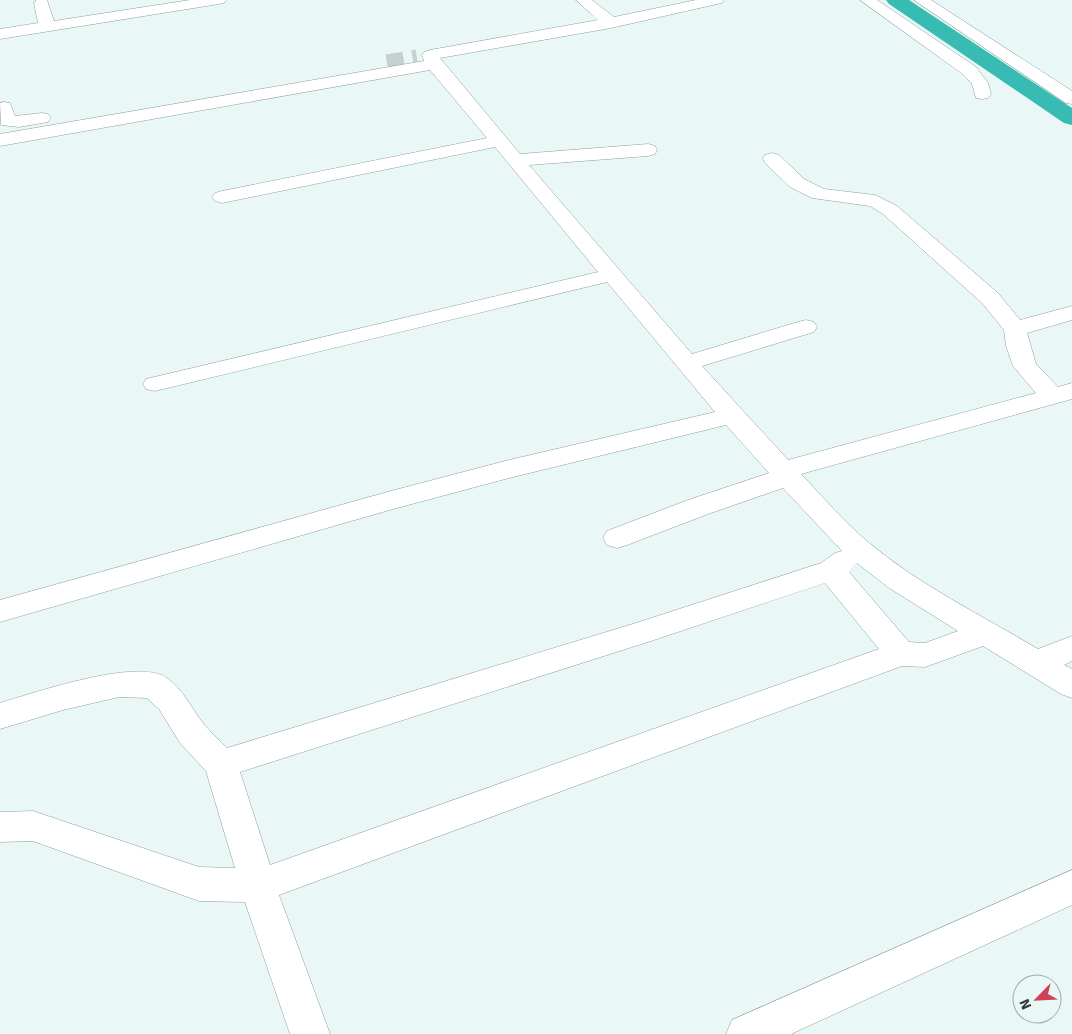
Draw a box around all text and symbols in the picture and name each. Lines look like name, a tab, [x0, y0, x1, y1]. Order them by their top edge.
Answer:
north arrow	[1012, 974, 1062, 1024]
text: N	[1016, 996, 1035, 1012]

